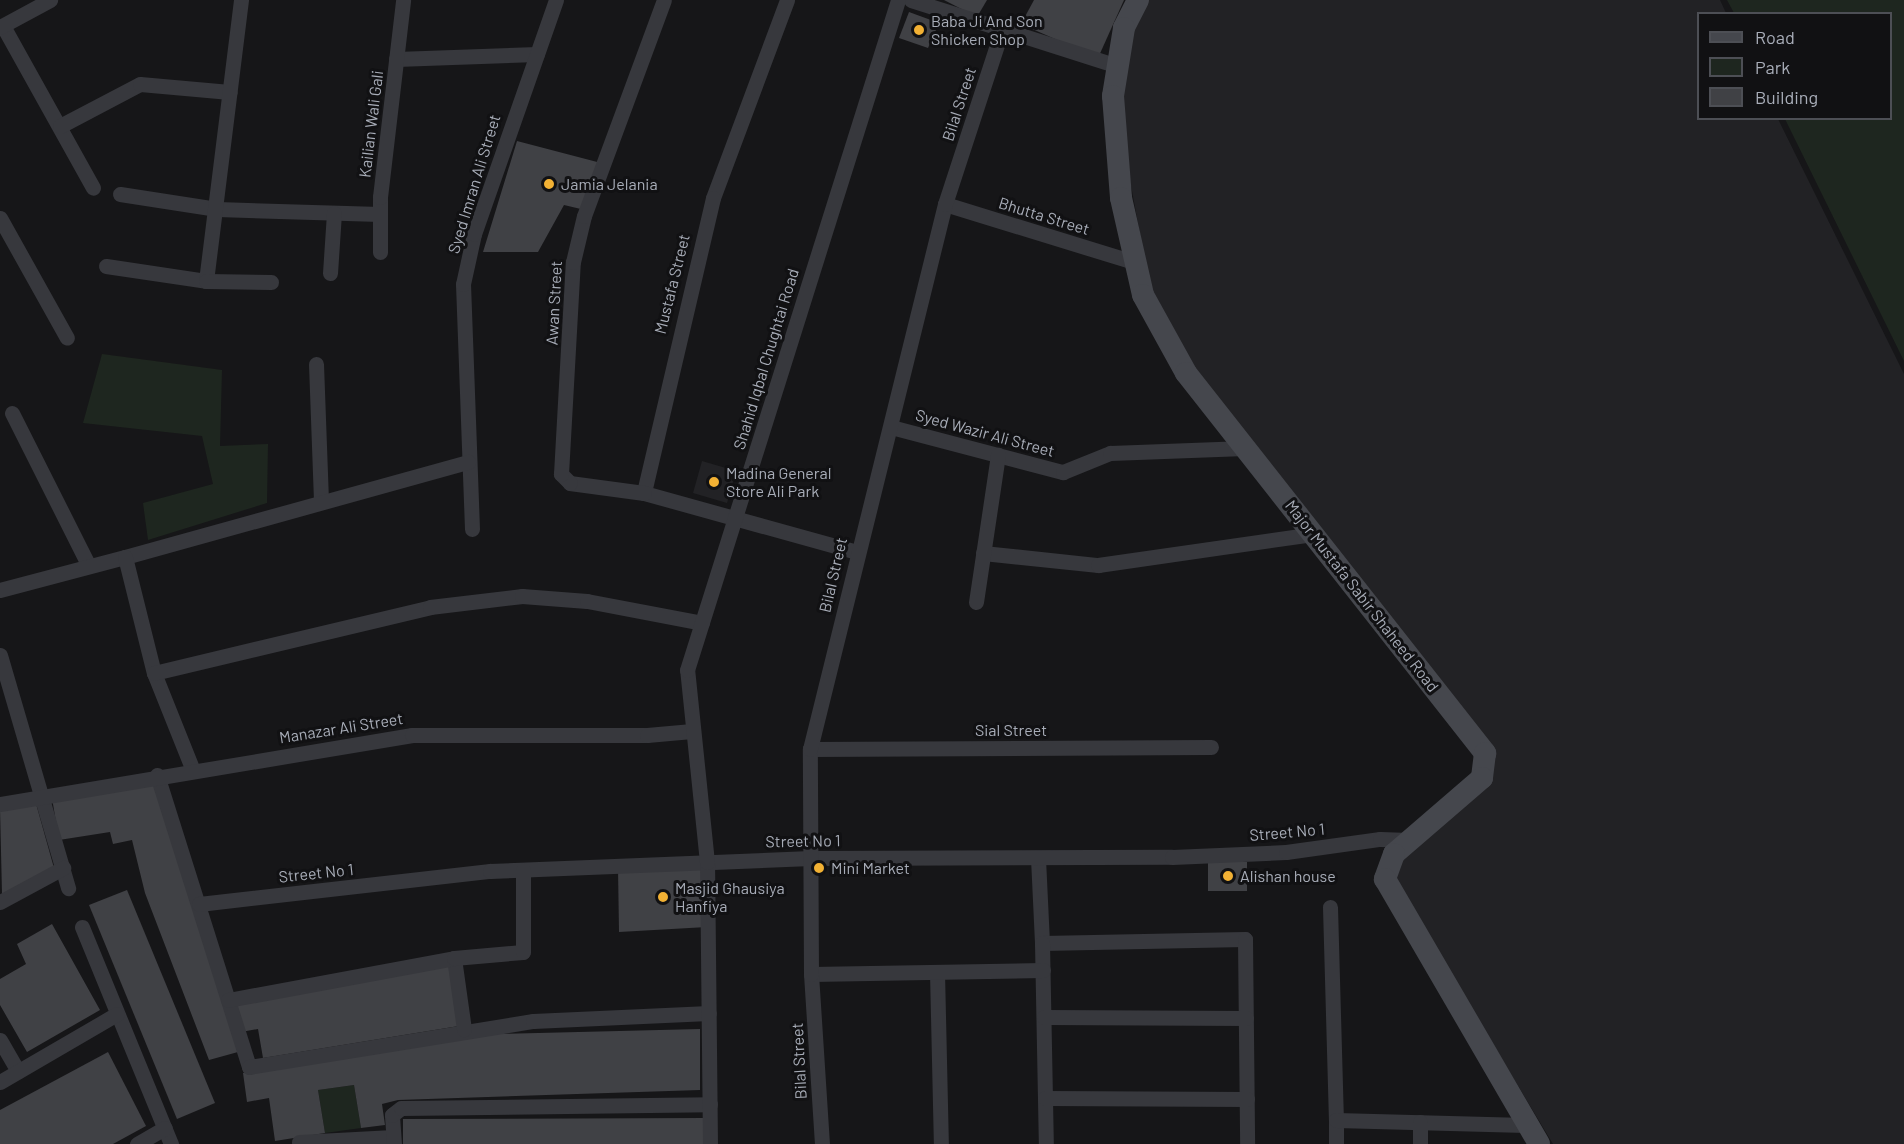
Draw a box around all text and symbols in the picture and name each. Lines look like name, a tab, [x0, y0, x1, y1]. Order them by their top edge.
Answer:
place label: Baba Ji And Son Shicken Shop	[931, 11, 1043, 49]
legend	[1697, 12, 1892, 120]
marker: Baba Ji And Son Shicken Shop	[912, 23, 926, 37]
text: Road	[1755, 26, 1795, 48]
text: Park	[1755, 56, 1790, 78]
street label: Bilal Street	[938, 65, 980, 143]
street label: Kailian Wali Gali	[355, 69, 387, 179]
text: Building	[1755, 86, 1818, 108]
street label: Syed Imran Ali Street	[444, 112, 504, 256]
place label: Jamia Jelania	[561, 174, 658, 194]
marker: Jamia Jelania	[542, 177, 556, 191]
street label: Bhutta Street	[996, 193, 1092, 239]
street label: Mustafa Street	[650, 232, 694, 336]
street label: Awan Street	[542, 260, 566, 346]
street label: Shahid Iqbal Chughtai Road	[729, 266, 803, 452]
street label: Syed Wazir Ali Street	[913, 405, 1057, 461]
place label: Madina General Store Ali Park	[726, 463, 831, 501]
marker: Madina General Store Ali Park	[707, 475, 721, 489]
street label: Major Mustafa Sabir Shaheed Road	[1281, 496, 1443, 696]
street label: Bilal Street	[815, 536, 851, 614]
street label: Manazar Ali Street	[278, 709, 404, 747]
street label: Sial Street	[975, 720, 1047, 740]
street label: Street No 1	[1249, 819, 1325, 845]
street label: Street No 1	[765, 831, 841, 851]
place label: Mini Market	[831, 858, 910, 878]
street label: Street No 1	[278, 860, 354, 886]
marker: Mini Market	[812, 861, 826, 875]
place label: Alishan house	[1240, 866, 1336, 886]
marker: Alishan house	[1221, 869, 1235, 883]
place label: Masjid Ghausiya Hanfiya	[675, 878, 785, 916]
marker: Masjid Ghausiya Hanfiya	[656, 890, 670, 904]
street label: Bilal Street	[787, 1022, 811, 1100]

